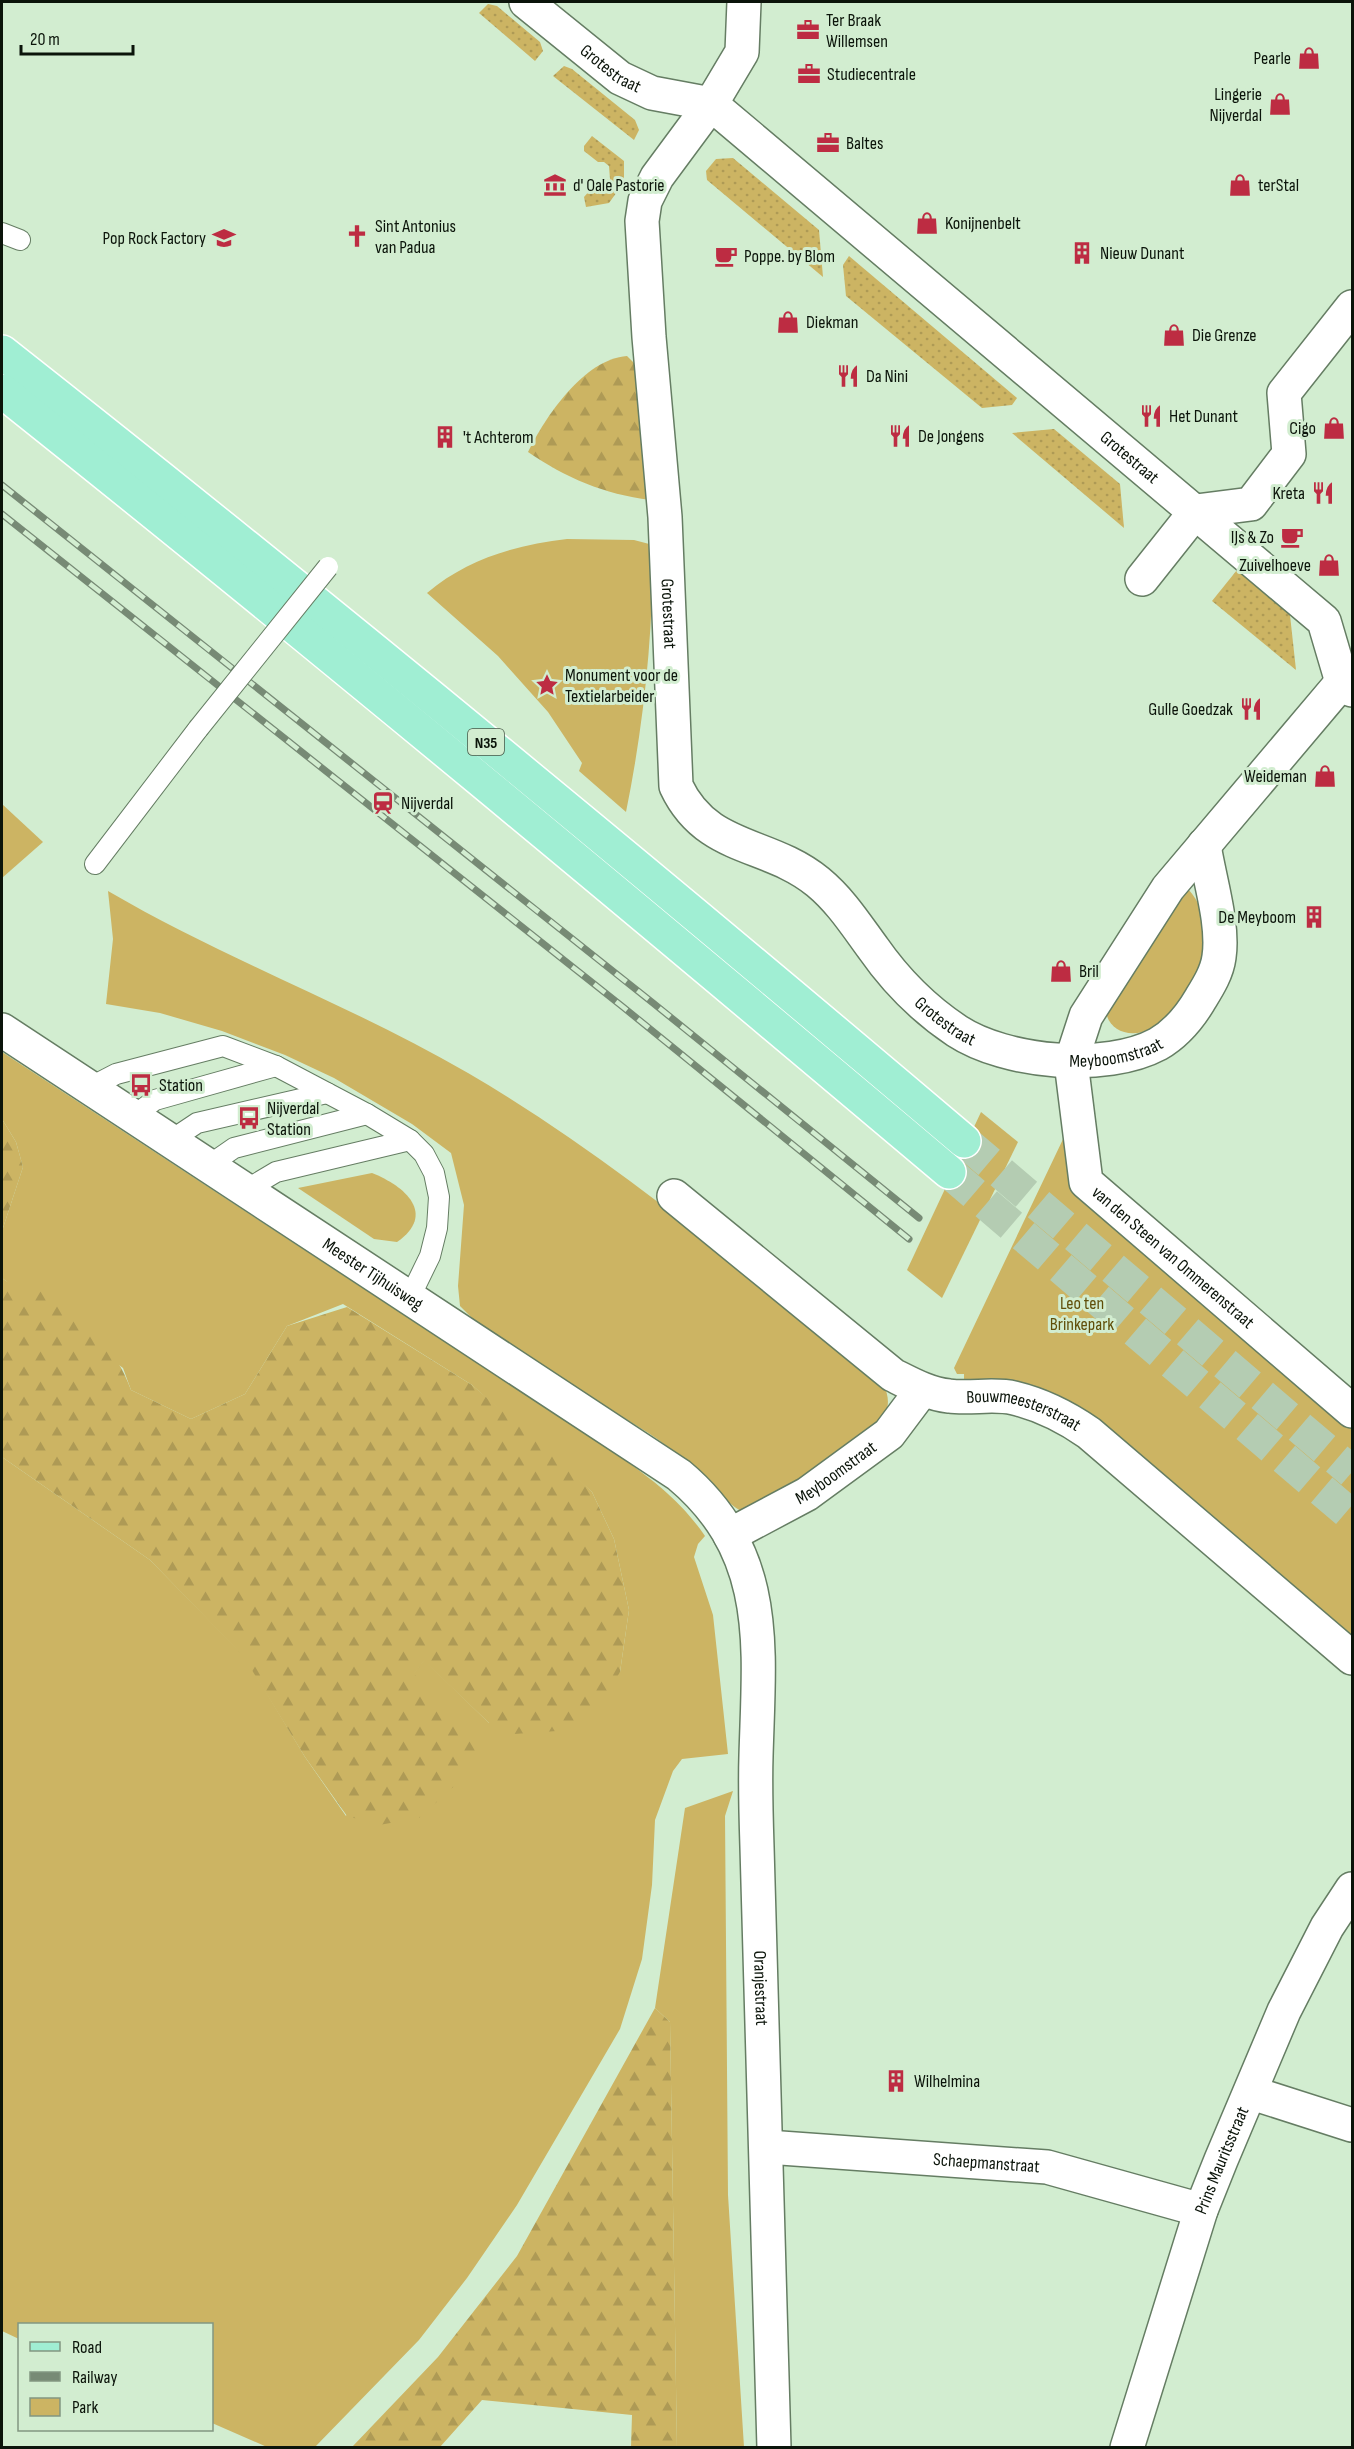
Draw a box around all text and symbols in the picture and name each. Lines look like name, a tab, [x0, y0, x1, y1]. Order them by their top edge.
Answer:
place label: Ter Braak Willemsen	[826, 10, 888, 52]
office icon: Ter Braak Willemsen	[795, 17, 821, 43]
scale bar	[21, 18, 134, 56]
text: 20 m	[30, 29, 60, 50]
street label: Grotestraat	[576, 40, 645, 98]
shop icon: Pearle	[1296, 45, 1322, 71]
place label: Pearle	[1253, 48, 1291, 69]
office icon: Studiecentrale	[796, 61, 822, 87]
place label: Studiecentrale	[827, 64, 916, 85]
place label: Lingerie Nijverdal	[1210, 84, 1262, 126]
shop icon: Lingerie Nijverdal	[1267, 91, 1293, 117]
office icon: Baltes	[815, 130, 841, 156]
place label: Baltes	[846, 133, 883, 154]
museum icon: d' Oale Pastorie	[542, 172, 568, 198]
shop icon: terStal	[1227, 172, 1253, 198]
place label: d' Oale Pastorie	[573, 175, 665, 196]
place label: terStal	[1258, 175, 1299, 196]
shop icon: Konijnenbelt	[914, 210, 940, 236]
place label: Konijnenbelt	[945, 213, 1021, 234]
place label: Sint Antonius van Padua	[375, 216, 456, 258]
church icon: Sint Antonius van Padua	[344, 223, 370, 249]
school or university icon: Pop Rock Factory	[211, 225, 237, 251]
place label: Pop Rock Factory	[103, 228, 206, 249]
building icon: Nieuw Dunant	[1069, 240, 1095, 266]
cafe icon: Poppe. by Blom	[713, 243, 739, 269]
place label: Nieuw Dunant	[1100, 243, 1185, 264]
place label: Poppe. by Blom	[744, 246, 835, 267]
shop icon: Diekman	[775, 309, 801, 335]
place label: Diekman	[806, 312, 859, 333]
shop icon: Die Grenze	[1161, 322, 1187, 348]
place label: Die Grenze	[1192, 325, 1257, 346]
restaurant icon: Da Nini	[835, 363, 861, 389]
place label: Da Nini	[866, 366, 908, 387]
restaurant icon: Het Dunant	[1138, 403, 1164, 429]
place label: Het Dunant	[1169, 406, 1239, 427]
shop icon: Cigo	[1321, 415, 1347, 441]
place label: Cigo	[1289, 418, 1316, 439]
restaurant icon: De Jongens	[887, 423, 913, 449]
building icon: 't Achterom	[432, 424, 458, 450]
place label: De Jongens	[918, 426, 984, 447]
place label: 't Achterom	[463, 427, 534, 448]
street label: Grotestraat	[1096, 427, 1163, 489]
restaurant icon: Kreta	[1310, 480, 1336, 506]
place label: Kreta	[1273, 483, 1305, 504]
cafe icon: IJs & Zo	[1279, 524, 1305, 550]
place label: IJs & Zo	[1231, 527, 1274, 548]
shop icon: Zuivelhoeve	[1316, 552, 1342, 578]
place label: Zuivelhoeve	[1239, 555, 1311, 576]
street label: Grotestraat	[657, 578, 680, 650]
place label: Monument voor de Textielarbeider	[565, 665, 678, 707]
place icon: Monument voor de Textielarbeider	[534, 672, 560, 698]
restaurant icon: Gulle Goedzak	[1238, 696, 1264, 722]
place label: Gulle Goedzak	[1148, 699, 1233, 720]
road number: N35	[468, 729, 504, 755]
shop icon: Weideman	[1312, 763, 1338, 789]
place label: Weideman	[1244, 766, 1307, 787]
station icon: Nijverdal	[370, 790, 396, 816]
place label: Nijverdal	[401, 793, 453, 814]
building icon: De Meyboom	[1301, 904, 1327, 930]
place label: De Meyboom	[1218, 907, 1296, 928]
shop icon: Bril	[1048, 958, 1074, 984]
place label: Bril	[1079, 961, 1099, 982]
street label: Grotestraat	[910, 992, 979, 1051]
street label: Meyboomstraat	[1069, 1033, 1167, 1072]
bus stop icon: Station	[128, 1072, 154, 1098]
place label: Station	[159, 1075, 203, 1096]
place label: Nijverdal Station	[267, 1098, 319, 1140]
bus stop icon: Nijverdal Station	[236, 1105, 262, 1131]
street label: van den Steen van Ommerenstraat	[1087, 1182, 1259, 1333]
street label: Meester Tijhuisweg	[319, 1234, 427, 1315]
park label: Leo ten Brinkepark	[1050, 1293, 1114, 1335]
street label: Bouwmeesterstraat	[966, 1386, 1085, 1436]
street label: Meyboomstraat	[792, 1436, 881, 1509]
street label: Oranjestraat	[749, 1950, 772, 2027]
building icon: Wilhelmina	[883, 2068, 909, 2094]
place label: Wilhelmina	[914, 2071, 980, 2092]
street label: Prins Mauritsstraat	[1190, 2103, 1254, 2217]
street label: Schaepmanstraat	[932, 2149, 1041, 2177]
legend	[18, 2323, 213, 2431]
text: Road	[72, 2337, 102, 2358]
text: Railway	[72, 2367, 117, 2388]
text: Park	[72, 2397, 98, 2418]

